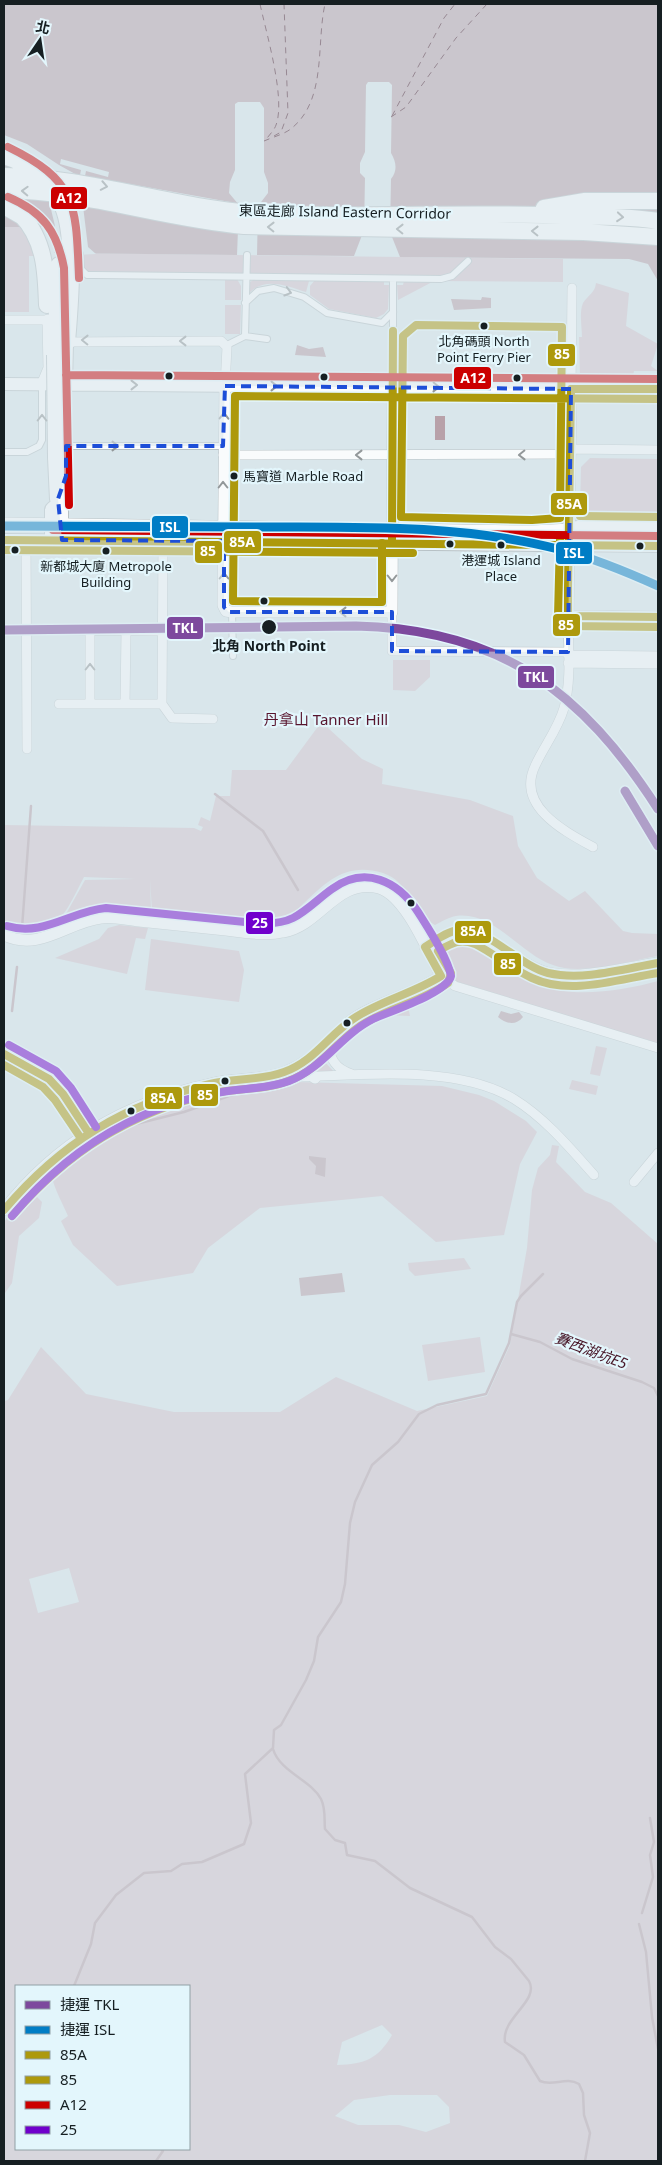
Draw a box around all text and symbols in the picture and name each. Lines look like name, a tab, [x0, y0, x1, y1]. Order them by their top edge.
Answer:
north arrow	[15, 15, 65, 65]
text: 北	[34, 16, 52, 38]
one-way arrow	[100, 181, 109, 191]
one-way arrow	[20, 185, 28, 196]
line badge: A12	[50, 186, 88, 210]
text: A12	[56, 188, 82, 207]
street label: 東區走廊 Island Eastern Corridor	[239, 200, 451, 223]
one-way arrow	[617, 211, 625, 222]
one-way arrow	[267, 222, 275, 232]
one-way arrow	[396, 224, 404, 234]
one-way arrow	[531, 226, 538, 236]
one-way arrow	[284, 286, 292, 296]
marker: 北角碼頭 North Point Ferry Pier	[479, 321, 489, 331]
place label: 北角碼頭 North Point Ferry Pier	[437, 332, 532, 366]
one-way arrow	[81, 335, 88, 345]
one-way arrow	[179, 336, 186, 346]
line badge: 85	[547, 343, 576, 367]
text: 85	[554, 344, 570, 363]
line badge: A12	[453, 366, 492, 390]
text: A12	[460, 368, 486, 387]
unlabelled marker	[164, 371, 174, 381]
unlabelled marker	[319, 372, 329, 382]
unlabelled marker	[512, 373, 522, 383]
one-way arrow	[131, 380, 139, 390]
one-way arrow	[270, 381, 278, 391]
one-way arrow	[432, 382, 440, 392]
one-way arrow	[219, 412, 229, 420]
one-way arrow	[37, 414, 47, 422]
one-way arrow	[112, 441, 119, 451]
one-way arrow	[355, 450, 363, 461]
one-way arrow	[517, 450, 525, 460]
place label: 馬寶道 Marble Road	[243, 467, 363, 485]
marker: 馬寶道 Marble Road	[229, 471, 239, 481]
one-way arrow	[218, 481, 228, 488]
line badge: 85A	[550, 492, 588, 516]
text: 85A	[556, 494, 582, 513]
line badge: ISL	[151, 515, 189, 539]
text: ISL	[160, 517, 181, 536]
line badge: 85A	[223, 530, 262, 554]
text: 85A	[229, 532, 255, 551]
unlabelled marker	[445, 539, 455, 549]
line badge: 85	[194, 540, 223, 564]
marker: 港運城 Island Place	[496, 540, 506, 550]
text: 85	[200, 541, 216, 560]
line badge: ISL	[555, 541, 593, 565]
unlabelled marker	[635, 541, 645, 551]
text: ISL	[564, 543, 585, 562]
unlabelled marker	[10, 545, 20, 555]
marker: 新都城大廈 Metropole Building	[101, 546, 111, 556]
place label: 港運城 Island Place	[461, 551, 541, 585]
place label: 新都城大廈 Metropole Building	[40, 557, 172, 591]
one-way arrow	[218, 572, 229, 580]
one-way arrow	[387, 574, 397, 582]
unlabelled marker	[259, 596, 269, 606]
one-way arrow	[339, 607, 346, 617]
line badge: 85	[552, 613, 581, 637]
text: 85	[558, 615, 574, 634]
line badge: TKL	[166, 616, 204, 640]
text: TKL	[172, 618, 198, 637]
marker: 北角 North Point	[260, 618, 278, 636]
place label: 北角 North Point	[212, 636, 326, 655]
one-way arrow	[85, 663, 95, 671]
line badge: TKL	[517, 665, 555, 689]
text: TKL	[523, 667, 549, 686]
district label: 丹拿山 Tanner Hill	[264, 709, 388, 729]
unlabelled marker	[406, 898, 416, 908]
line badge: 25	[245, 911, 274, 935]
text: 25	[252, 913, 268, 932]
line badge: 85A	[454, 920, 492, 944]
text: 85A	[460, 921, 486, 940]
line badge: 85	[493, 952, 522, 976]
text: 85	[500, 954, 516, 973]
unlabelled marker	[342, 1018, 352, 1028]
unlabelled marker	[220, 1076, 230, 1086]
line badge: 85	[190, 1083, 219, 1107]
text: 85	[197, 1085, 213, 1104]
line badge: 85A	[144, 1086, 183, 1110]
text: 85A	[150, 1088, 176, 1107]
unlabelled marker	[126, 1106, 136, 1116]
water label: 賽西湖坑E5	[552, 1327, 631, 1373]
legend	[15, 1985, 190, 2150]
text: 捷運 TKL	[60, 1994, 120, 2014]
text: 捷運 ISL	[60, 2019, 115, 2039]
text: 85A	[60, 2044, 87, 2064]
text: 85	[60, 2069, 77, 2089]
text: A12	[60, 2094, 87, 2114]
text: 25	[60, 2119, 77, 2139]

